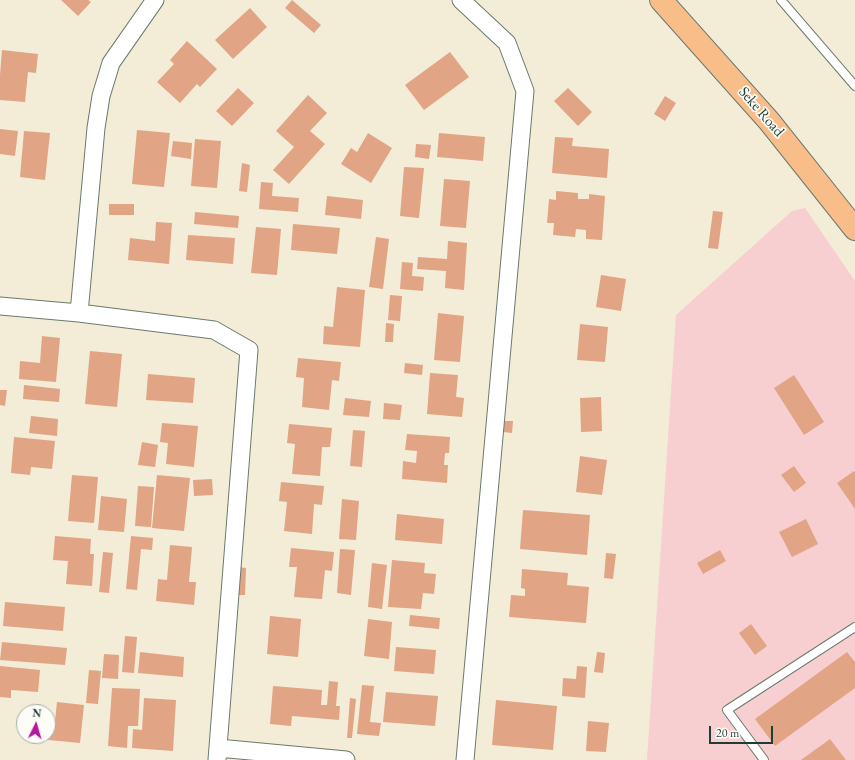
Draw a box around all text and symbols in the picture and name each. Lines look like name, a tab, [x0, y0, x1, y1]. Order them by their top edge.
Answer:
street label: Seke Road	[734, 83, 788, 141]
north arrow	[16, 704, 56, 744]
text: N	[32, 706, 42, 720]
scale bar	[711, 718, 775, 744]
text: 20 m	[716, 725, 739, 741]

